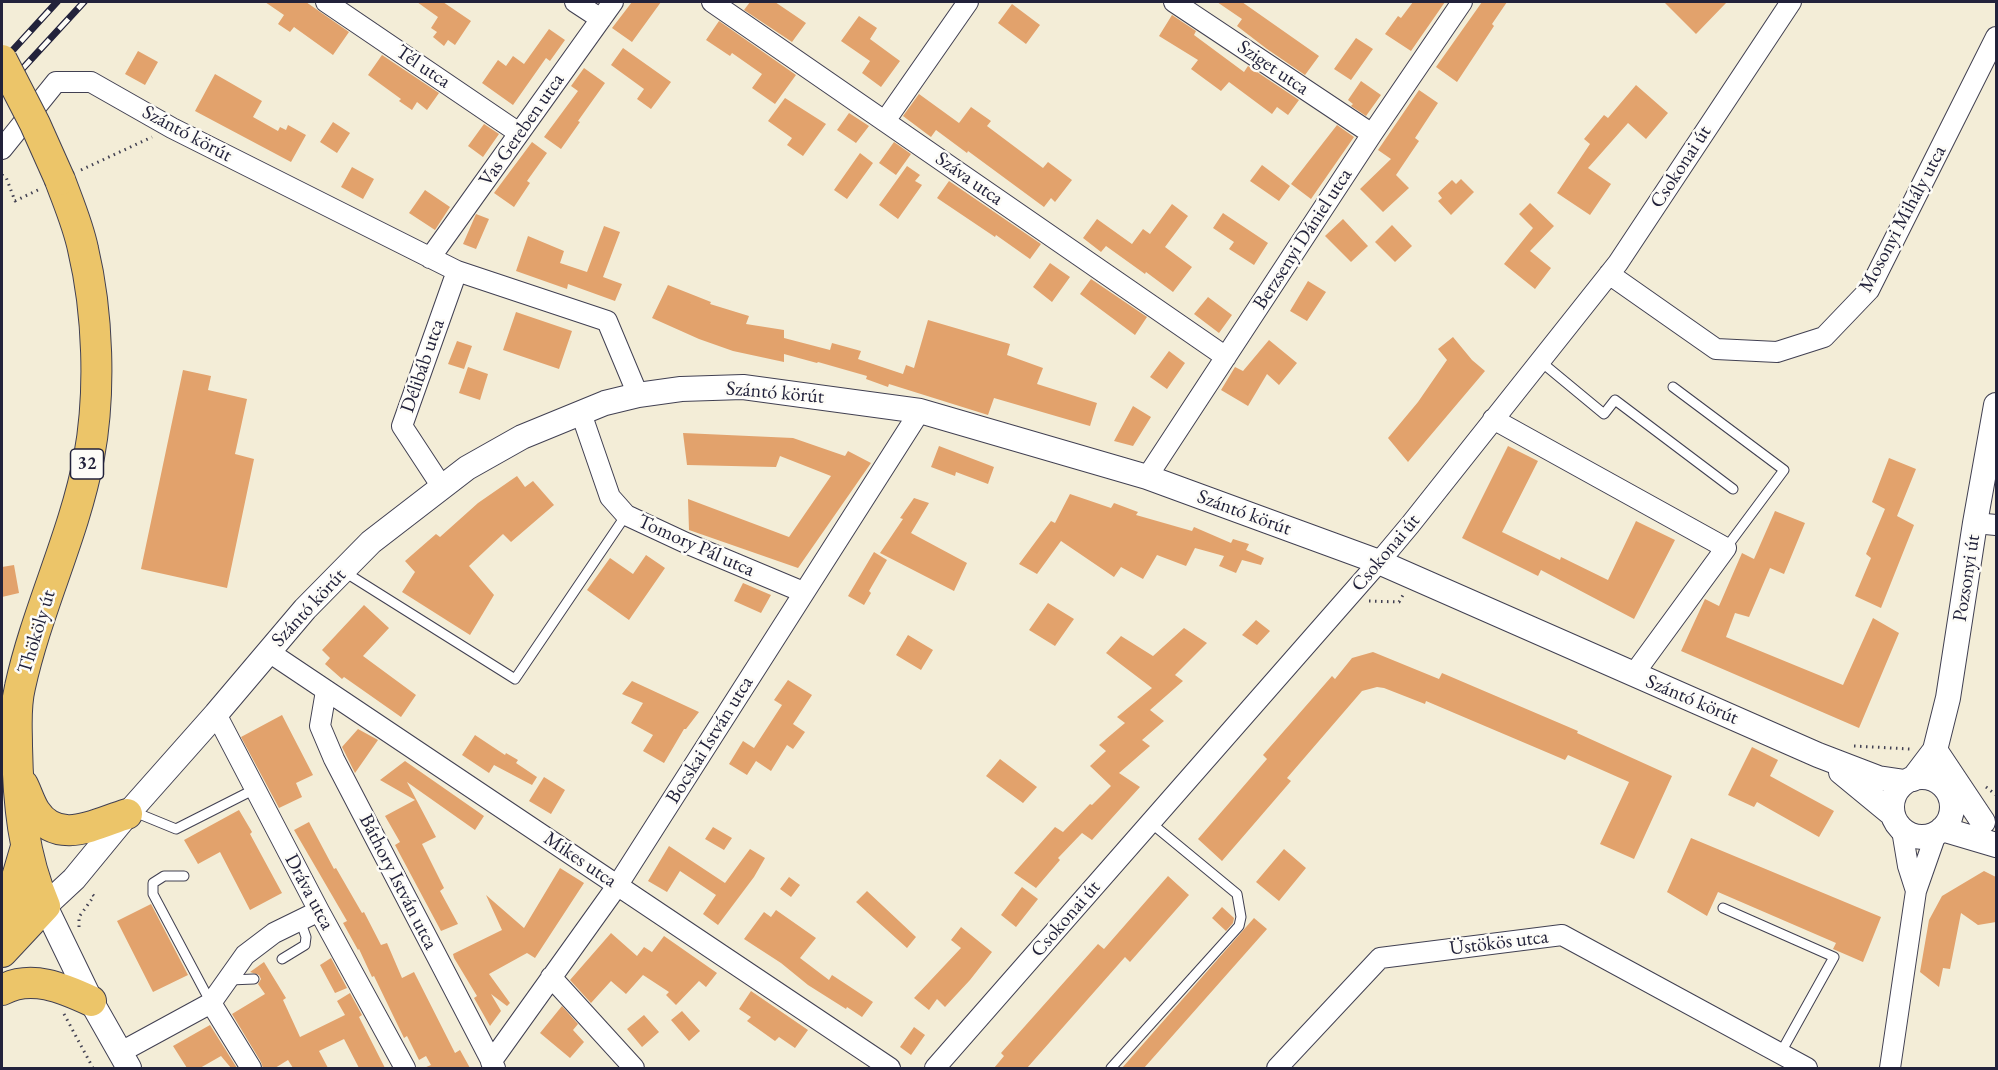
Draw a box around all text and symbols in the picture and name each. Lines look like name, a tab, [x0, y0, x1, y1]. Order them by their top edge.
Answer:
street label: Sziget utca	[1233, 35, 1313, 101]
street label: Tél utca	[391, 40, 455, 94]
street label: Vas Gereben utca	[474, 69, 570, 191]
street label: Szántó körút	[138, 100, 236, 168]
street label: Csokonai út	[1645, 121, 1717, 213]
street label: Mosonyi Mihály utca	[1854, 142, 1952, 296]
street label: Száva utca	[930, 147, 1008, 211]
street label: Berzsenyi Dániel utca	[1248, 164, 1358, 314]
street label: Délibáb utca	[396, 316, 450, 416]
street label: Szántó körút	[725, 377, 825, 409]
road number: 32	[70, 449, 104, 479]
street label: Szántó körút	[1194, 485, 1294, 541]
street label: Csokonai út	[1347, 509, 1425, 597]
street label: Tomory Pál utca	[634, 510, 758, 582]
street label: Pozsonyi út	[1948, 533, 1986, 623]
street label: Szántó körút	[267, 564, 351, 652]
street label: Thököly út	[13, 587, 61, 677]
street label: Szántó körút	[1642, 670, 1742, 730]
street label: Bocskai István utca	[661, 672, 759, 808]
street label: Báthory István utca	[354, 810, 442, 954]
street label: Mikes utca	[539, 827, 621, 893]
street label: Dráva utca	[279, 850, 339, 934]
street label: Csokonai út	[1026, 876, 1106, 962]
street label: Üstökös utca	[1448, 925, 1550, 961]

